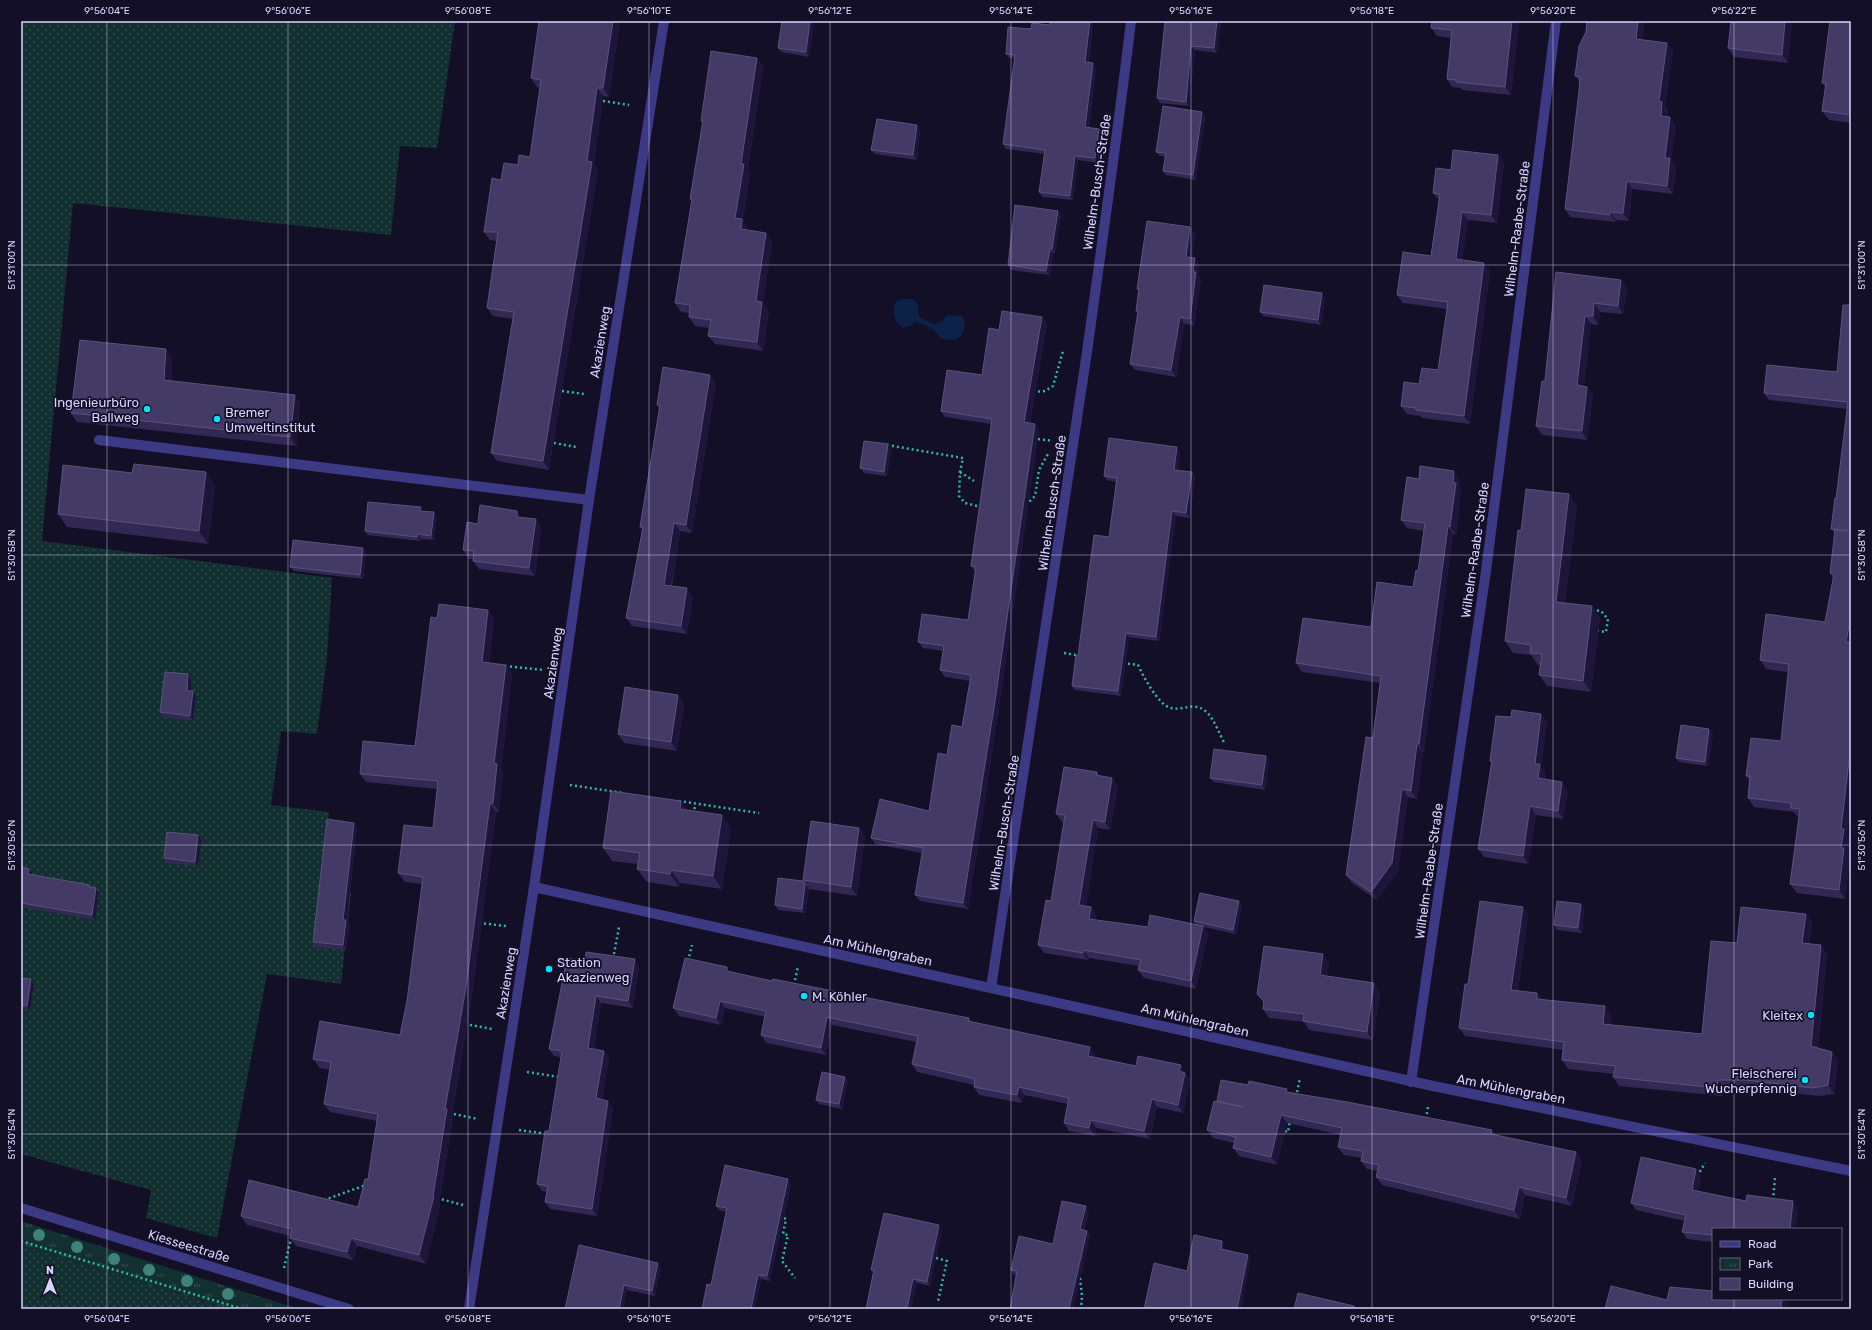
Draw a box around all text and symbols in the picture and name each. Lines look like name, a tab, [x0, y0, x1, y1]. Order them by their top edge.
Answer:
text: 9°56'04"E	[84, 5, 130, 17]
text: 9°56'06"E	[265, 5, 311, 17]
text: 9°56'08"E	[445, 5, 491, 17]
text: 9°56'10"E	[627, 5, 671, 17]
text: 9°56'12"E	[808, 5, 852, 17]
text: 9°56'14"E	[989, 5, 1033, 17]
text: 9°56'16"E	[1169, 5, 1213, 17]
text: 9°56'18"E	[1350, 5, 1394, 17]
text: 9°56'20"E	[1530, 5, 1576, 17]
text: 9°56'22"E	[1711, 5, 1757, 17]
street label: Wilhelm-Busch-Straße	[1080, 113, 1114, 251]
street label: Wilhelm-Raabe-Straße	[1501, 160, 1533, 298]
text: 51°31'00"N	[6, 240, 18, 290]
text: 51°31'00"N	[1856, 240, 1868, 290]
street label: Akazienweg	[587, 305, 614, 379]
place label: Ingenieurbüro Ballweg	[54, 395, 139, 426]
marker: Ingenieurbüro Ballweg	[142, 404, 152, 414]
place label: Bremer Umweltinstitut	[225, 405, 315, 435]
marker: Bremer Umweltinstitut	[212, 414, 222, 424]
street label: Wilhelm-Busch-Straße	[1035, 434, 1069, 572]
street label: Wilhelm-Raabe-Straße	[1458, 481, 1492, 619]
text: 51°30'58"N	[6, 529, 18, 581]
text: 51°30'58"N	[1856, 529, 1868, 581]
street label: Akazienweg	[541, 626, 566, 700]
street label: Wilhelm-Busch-Straße	[986, 754, 1022, 892]
street label: Wilhelm-Raabe-Straße	[1412, 802, 1446, 940]
text: 51°30'56"N	[6, 820, 18, 870]
text: 51°30'56"N	[1856, 820, 1868, 870]
street label: Am Mühlengraben	[822, 931, 934, 970]
street label: Akazienweg	[493, 946, 520, 1020]
place label: Station Akazienweg	[557, 955, 630, 986]
marker: Station Akazienweg	[544, 964, 554, 974]
place label: M. Köhler	[812, 989, 867, 1004]
marker: M. Köhler	[799, 991, 809, 1001]
street label: Am Mühlengraben	[1139, 1000, 1251, 1041]
place label: Kleitex	[1762, 1008, 1803, 1023]
marker: Kleitex	[1806, 1010, 1816, 1020]
place label: Fleischerei Wucherpfennig	[1705, 1066, 1797, 1097]
street label: Am Mühlengraben	[1455, 1071, 1567, 1108]
marker: Fleischerei Wucherpfennig	[1800, 1075, 1810, 1085]
text: 51°30'54"N	[6, 1108, 18, 1160]
text: 51°30'54"N	[1856, 1108, 1868, 1160]
street label: Kiesseestraße	[146, 1226, 232, 1266]
legend	[1712, 1228, 1842, 1300]
text: Road	[1748, 1237, 1776, 1251]
text: Park	[1748, 1257, 1774, 1271]
north arrow	[30, 1260, 70, 1300]
text: N	[46, 1264, 54, 1277]
text: Building	[1748, 1277, 1794, 1291]
text: 9°56'04"E	[84, 1313, 130, 1325]
text: 9°56'06"E	[265, 1313, 311, 1325]
text: 9°56'08"E	[445, 1313, 491, 1325]
text: 9°56'10"E	[627, 1313, 671, 1325]
text: 9°56'12"E	[808, 1313, 852, 1325]
text: 9°56'14"E	[989, 1313, 1033, 1325]
text: 9°56'16"E	[1169, 1313, 1213, 1325]
text: 9°56'18"E	[1350, 1313, 1394, 1325]
text: 9°56'20"E	[1530, 1313, 1576, 1325]

